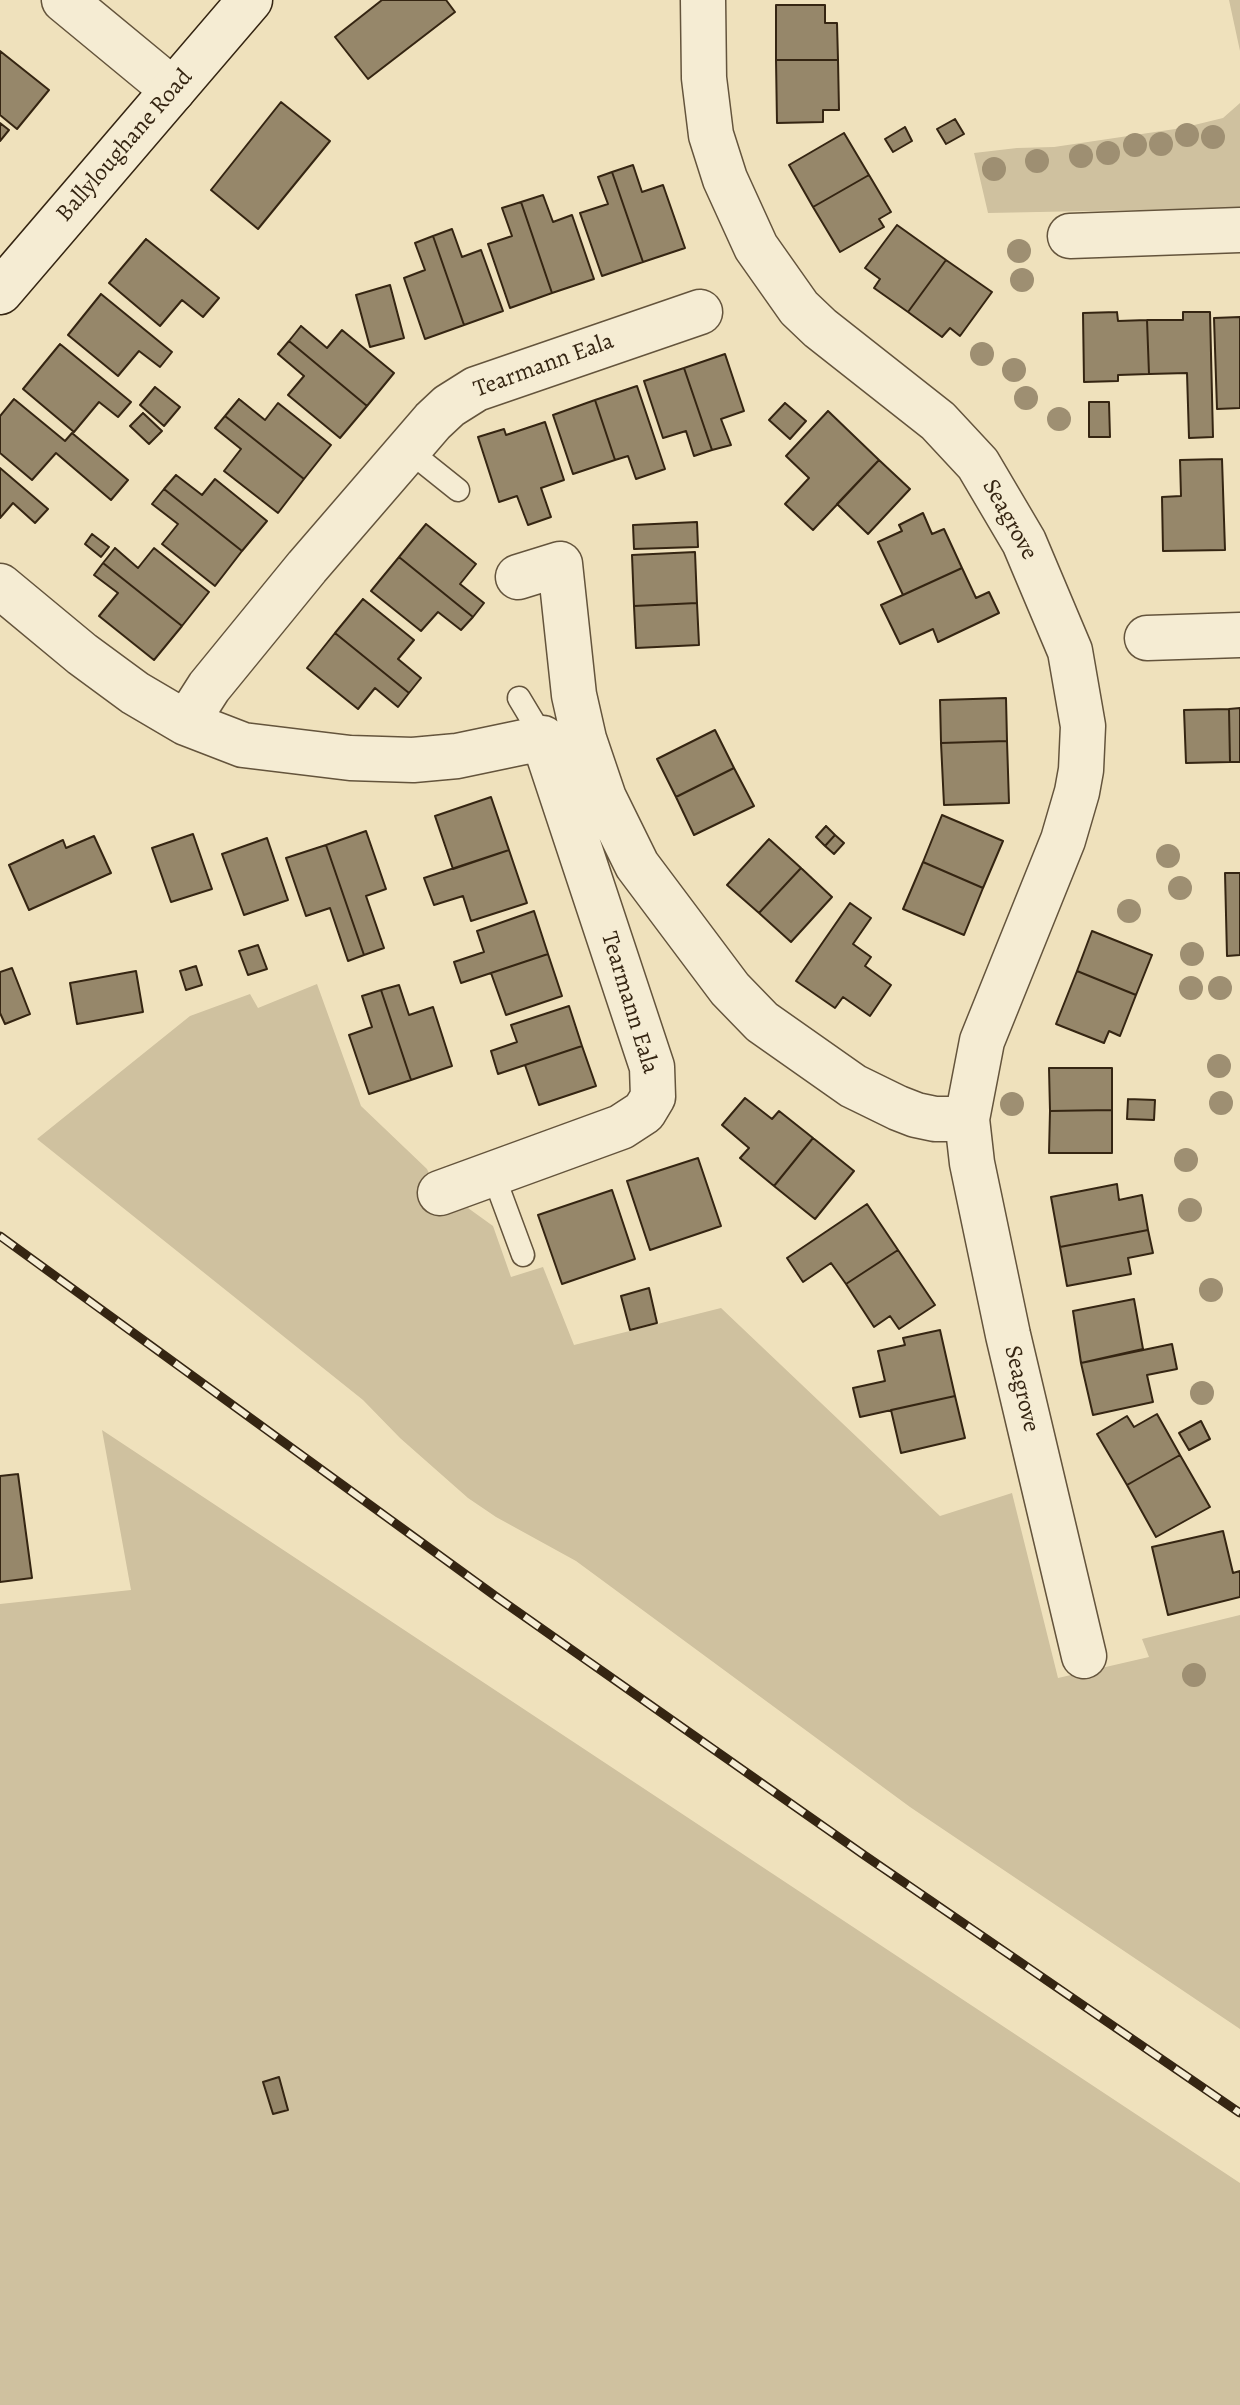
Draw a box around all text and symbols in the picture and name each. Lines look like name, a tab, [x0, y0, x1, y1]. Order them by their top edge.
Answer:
street label: Ballyloughane Road	[51, 64, 199, 228]
street label: Tearmann Eala	[470, 327, 618, 405]
street label: Seagrove	[975, 475, 1043, 565]
street label: Tearmann Eala	[594, 929, 664, 1077]
street label: Seagrove	[997, 1343, 1045, 1435]

